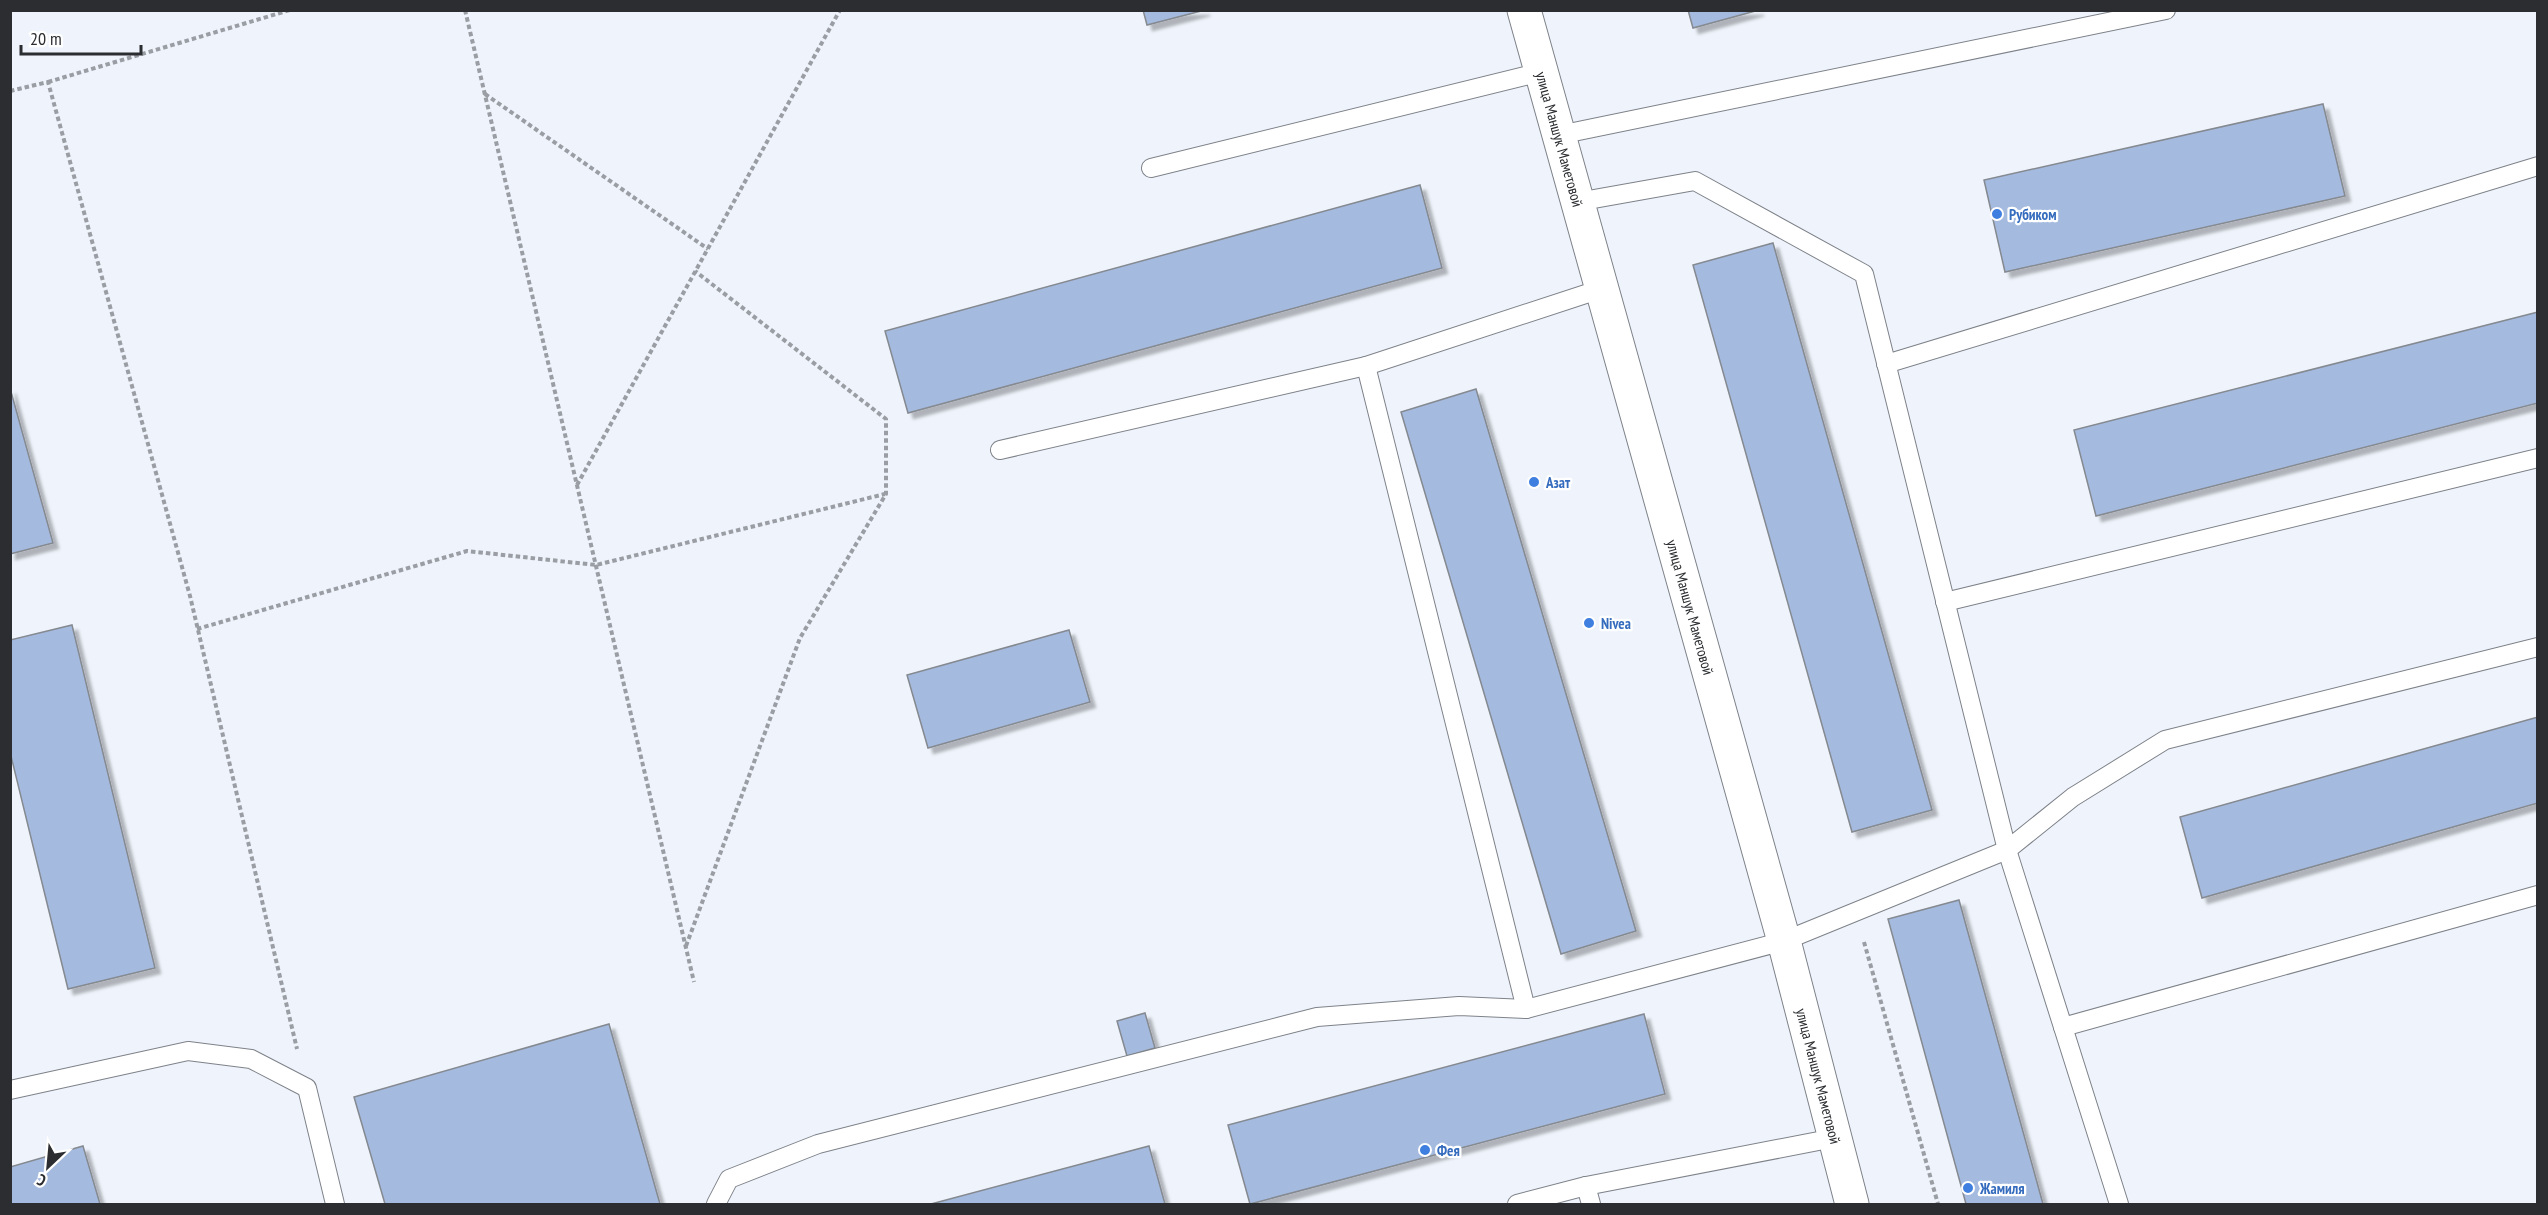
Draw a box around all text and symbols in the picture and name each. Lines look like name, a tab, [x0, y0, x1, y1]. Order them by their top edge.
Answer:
scale bar	[21, 18, 141, 56]
text: 20 m	[30, 27, 62, 50]
street label: улица Маншук Маметовой	[1532, 69, 1588, 209]
place label: Рубиком	[2009, 205, 2057, 224]
marker: Рубиком	[1990, 207, 2004, 221]
place label: Азат	[1545, 473, 1571, 492]
marker: Азат	[1527, 475, 1541, 489]
street label: улица Маншук Маметовой	[1663, 537, 1719, 677]
place label: Nivea	[1601, 614, 1631, 633]
marker: Nivea	[1582, 616, 1596, 630]
street label: улица Маншук Маметовой	[1792, 1006, 1846, 1146]
north arrow	[18, 1137, 78, 1197]
place label: Фея	[1437, 1141, 1460, 1160]
marker: Фея	[1418, 1143, 1432, 1157]
text: С	[33, 1170, 49, 1191]
place label: Жамиля	[1979, 1179, 2025, 1198]
marker: Жамиля	[1961, 1181, 1975, 1195]

